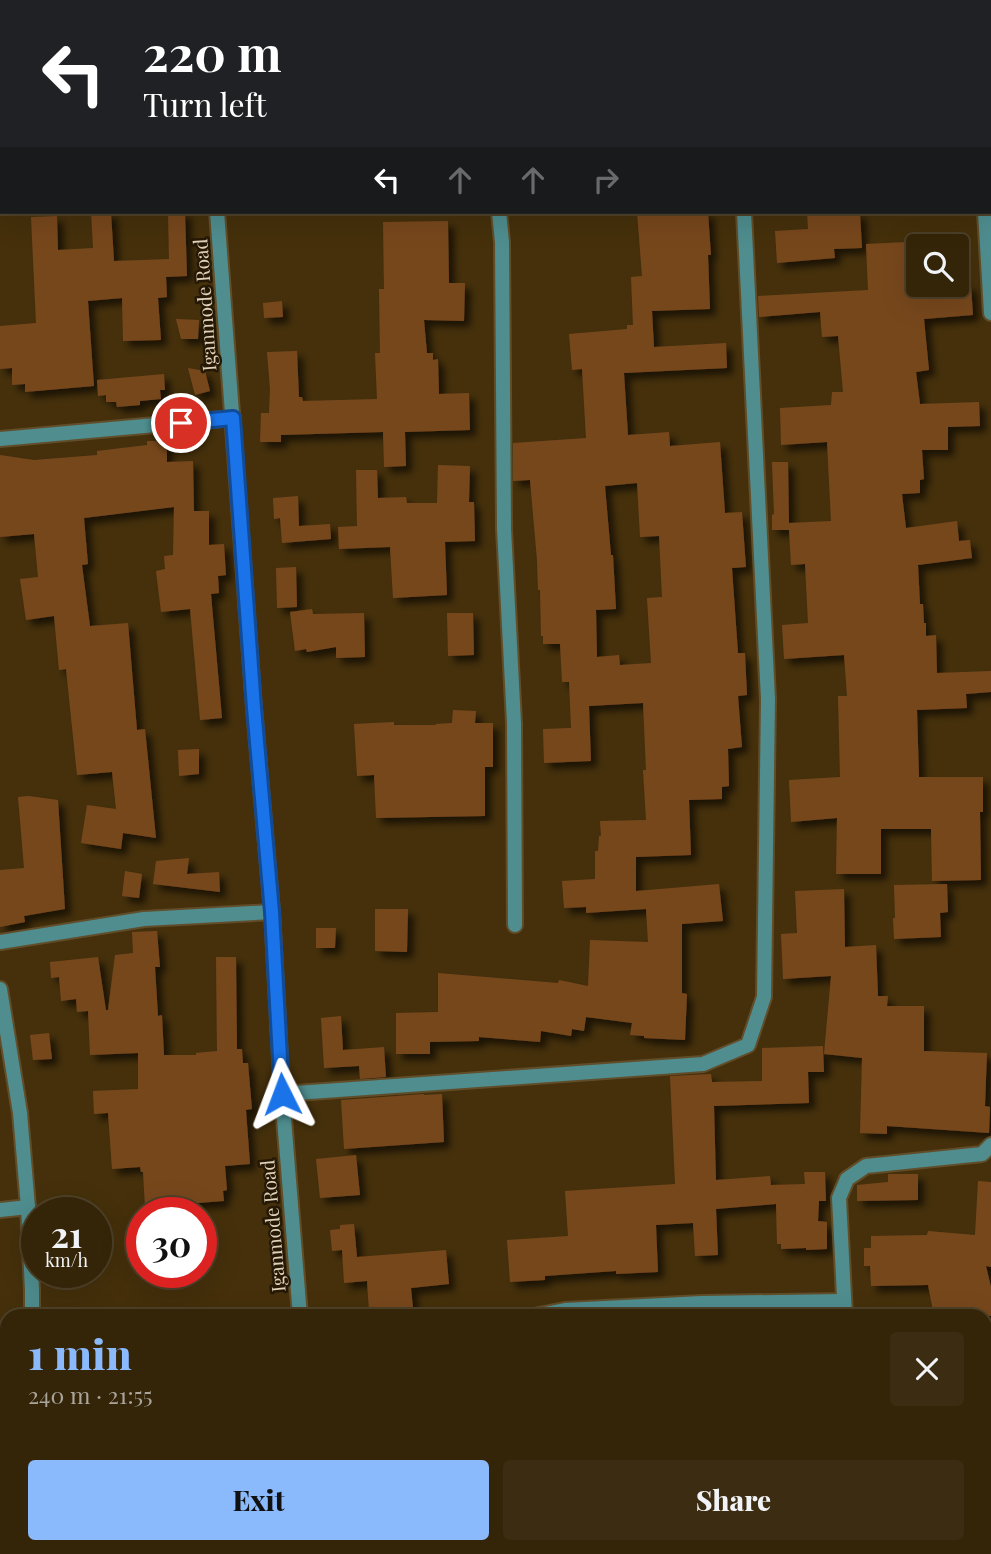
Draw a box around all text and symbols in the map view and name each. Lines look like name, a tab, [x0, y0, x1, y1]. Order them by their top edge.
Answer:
text: 220 m	[143, 19, 282, 84]
icon: left	[28, 28, 119, 119]
text: Turn left	[143, 82, 267, 125]
icon: left	[368, 161, 406, 199]
icon: ahead	[441, 161, 479, 199]
icon: ahead	[514, 161, 552, 199]
icon: right	[587, 161, 625, 199]
map controls	[906, 234, 969, 297]
button: search	[906, 234, 969, 297]
street label: Iganmode Road	[186, 238, 222, 372]
pin	[151, 393, 211, 453]
icon: arrive	[162, 404, 200, 442]
position arrow	[245, 1057, 319, 1131]
street label: Iganmode Road	[253, 1159, 291, 1293]
speed limit sign: 30	[126, 1197, 217, 1288]
text: 21	[51, 1210, 82, 1257]
text: km/h	[45, 1248, 88, 1272]
text: 1 min	[28, 1325, 132, 1381]
button: close	[890, 1332, 964, 1406]
text: 240 m · 21:55	[28, 1379, 153, 1410]
button: Exit	[28, 1460, 489, 1540]
button: Share	[503, 1460, 964, 1540]

